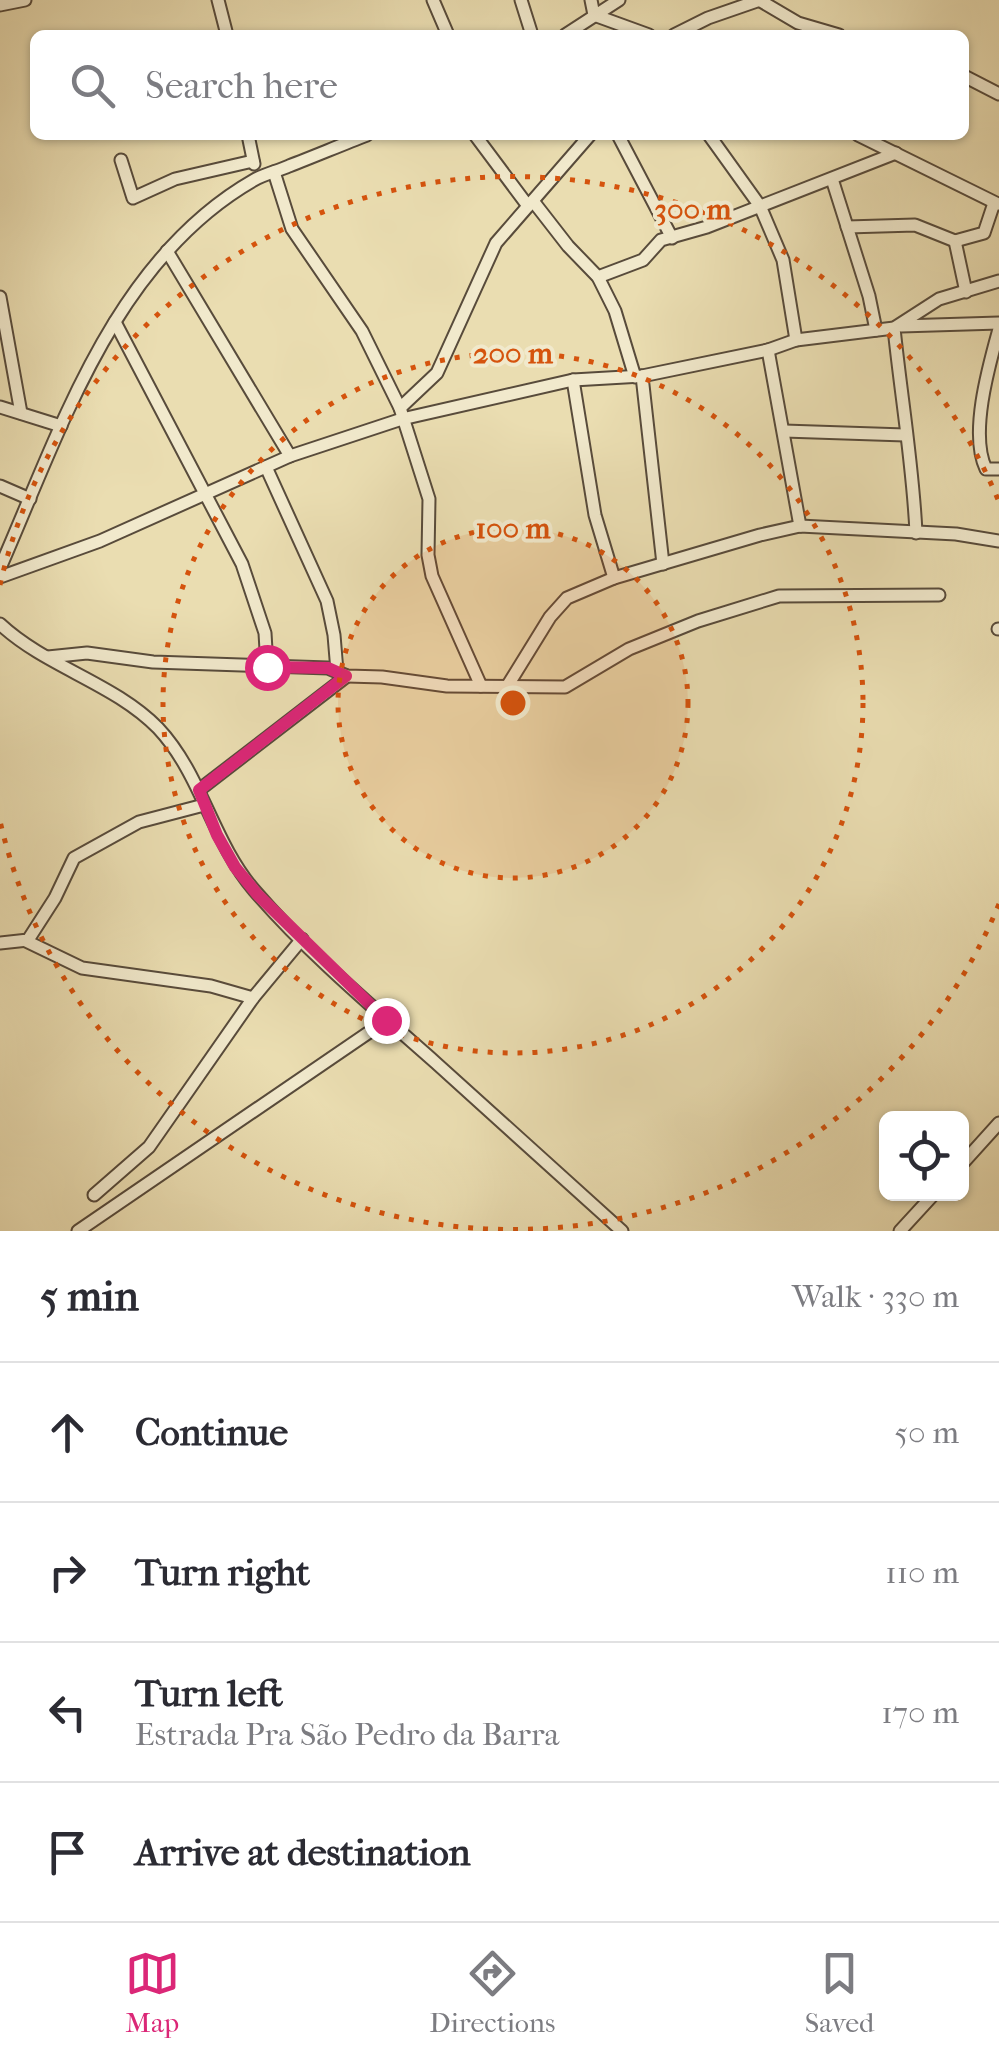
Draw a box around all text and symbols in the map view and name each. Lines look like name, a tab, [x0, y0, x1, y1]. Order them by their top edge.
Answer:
search box	[30, 30, 969, 140]
icon: search	[65, 58, 120, 113]
text: Search here	[145, 63, 338, 108]
text: 300 m	[655, 192, 732, 227]
text: 200 m	[473, 336, 554, 371]
text: 100 m	[475, 511, 552, 546]
route start	[245, 645, 291, 691]
centre of rings	[495, 685, 531, 721]
route end	[364, 998, 410, 1044]
map controls	[879, 1111, 969, 1201]
button: locate	[879, 1111, 969, 1201]
text: 5 min	[40, 1272, 139, 1321]
text: Walk · 330 m	[792, 1278, 959, 1315]
icon: ahead	[40, 1405, 95, 1460]
text: Continue	[135, 1410, 288, 1455]
text: 50 m	[894, 1414, 959, 1451]
icon: right	[40, 1545, 95, 1600]
text: Turn right	[135, 1550, 310, 1595]
text: 110 m	[885, 1554, 959, 1591]
text: Turn left	[135, 1671, 283, 1716]
icon: left	[40, 1685, 95, 1740]
text: 170 m	[881, 1694, 959, 1731]
text: Estrada Pra São Pedro da Barra	[135, 1716, 559, 1753]
icon: arrive	[40, 1825, 95, 1880]
text: Arrive at destination	[135, 1830, 471, 1875]
tab: Map	[125, 1946, 180, 2039]
tab: Directions	[429, 1946, 555, 2039]
tab: Saved	[805, 1946, 874, 2039]

